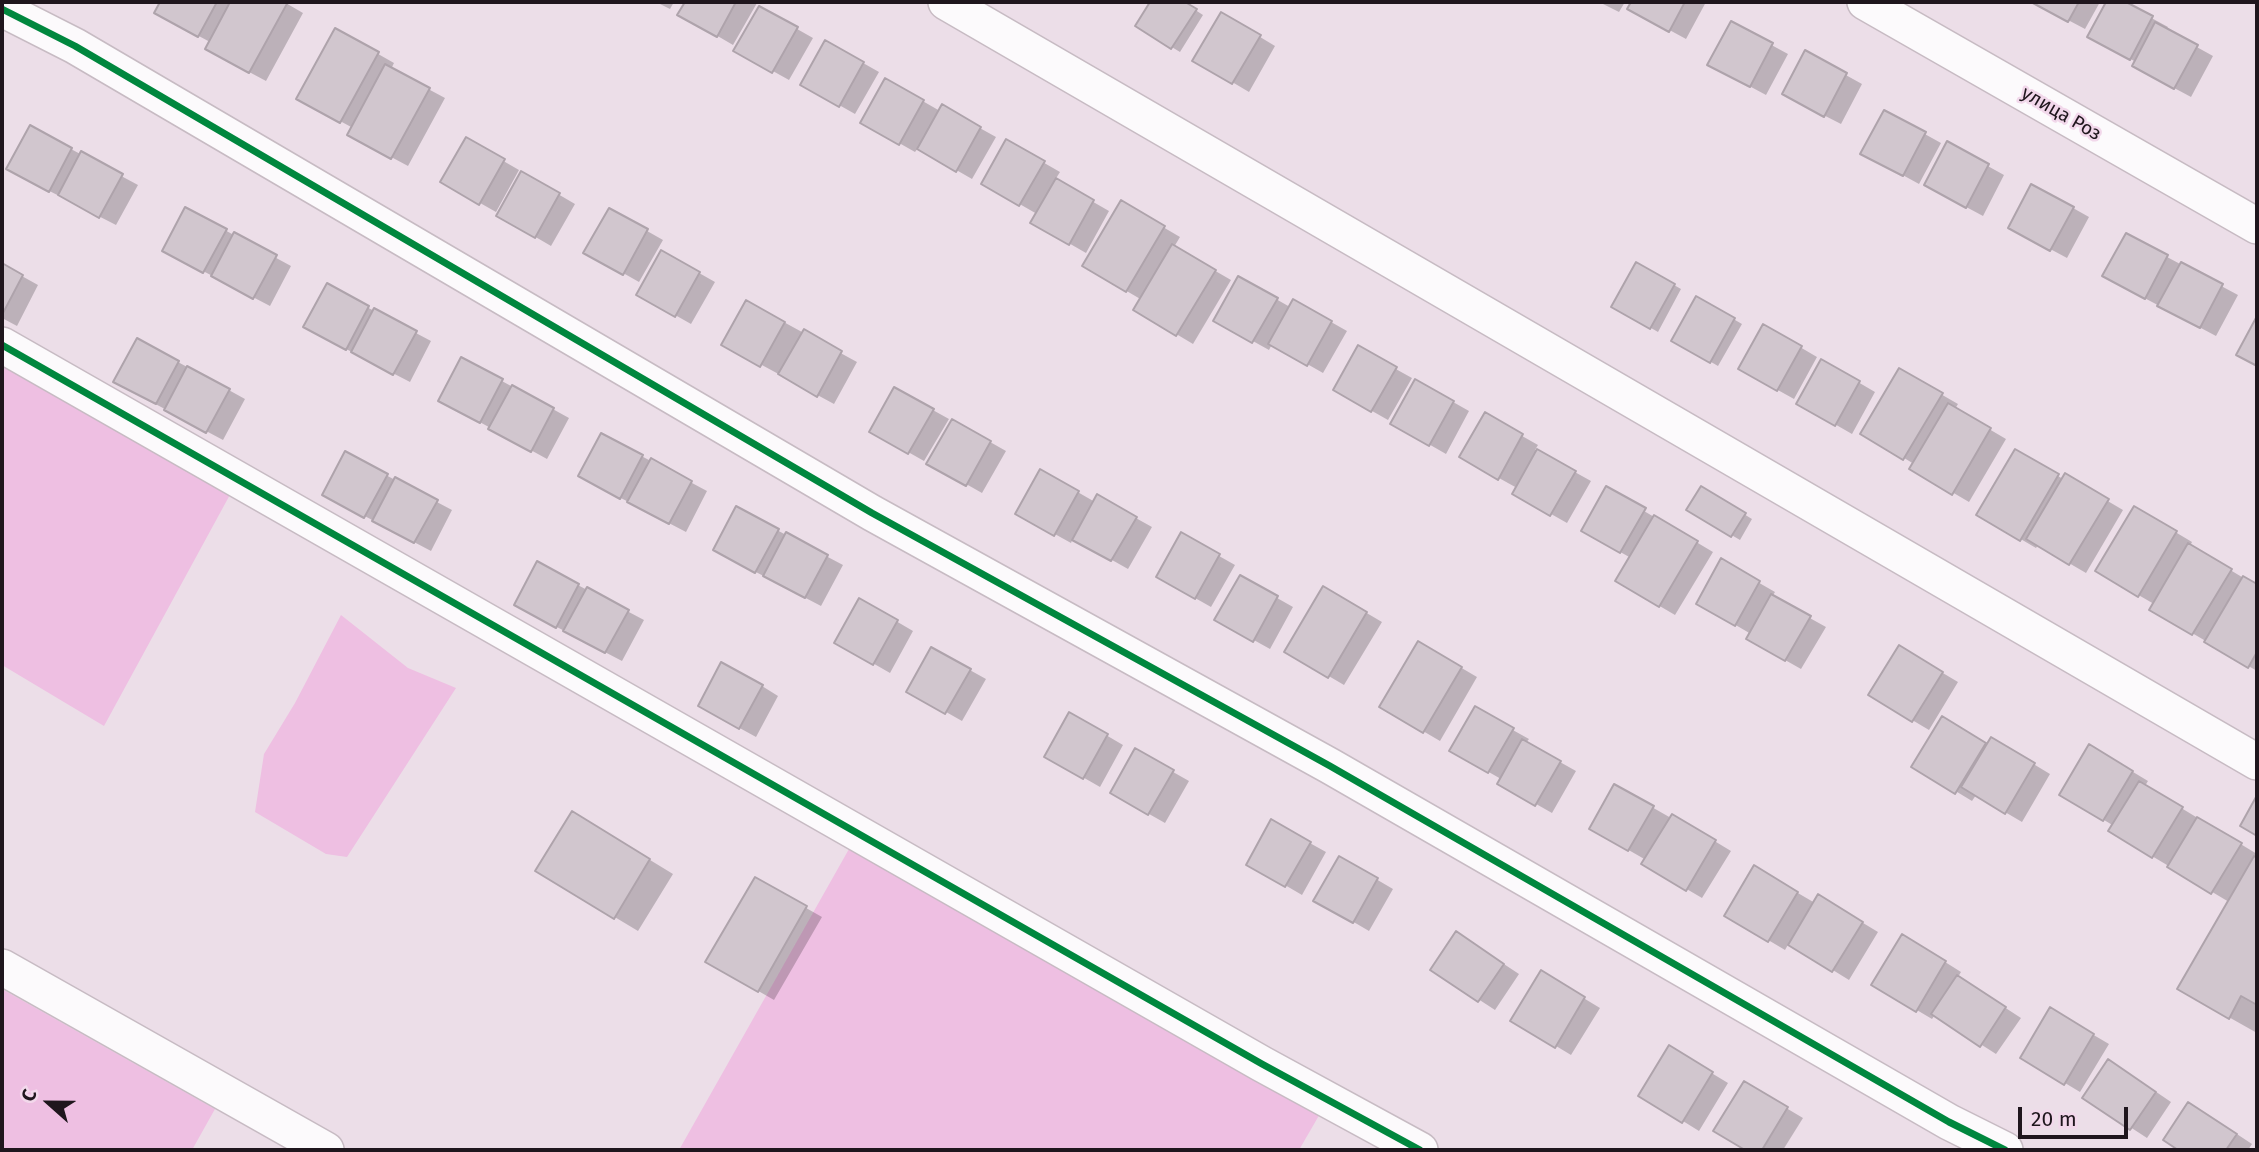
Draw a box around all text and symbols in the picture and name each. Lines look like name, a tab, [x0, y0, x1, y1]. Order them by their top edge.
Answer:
street label: улица Роз	[2017, 82, 2105, 146]
north arrow	[14, 1068, 84, 1138]
text: С	[16, 1086, 42, 1105]
scale bar	[2021, 1092, 2131, 1136]
text: 20 m	[2031, 1106, 2077, 1132]

